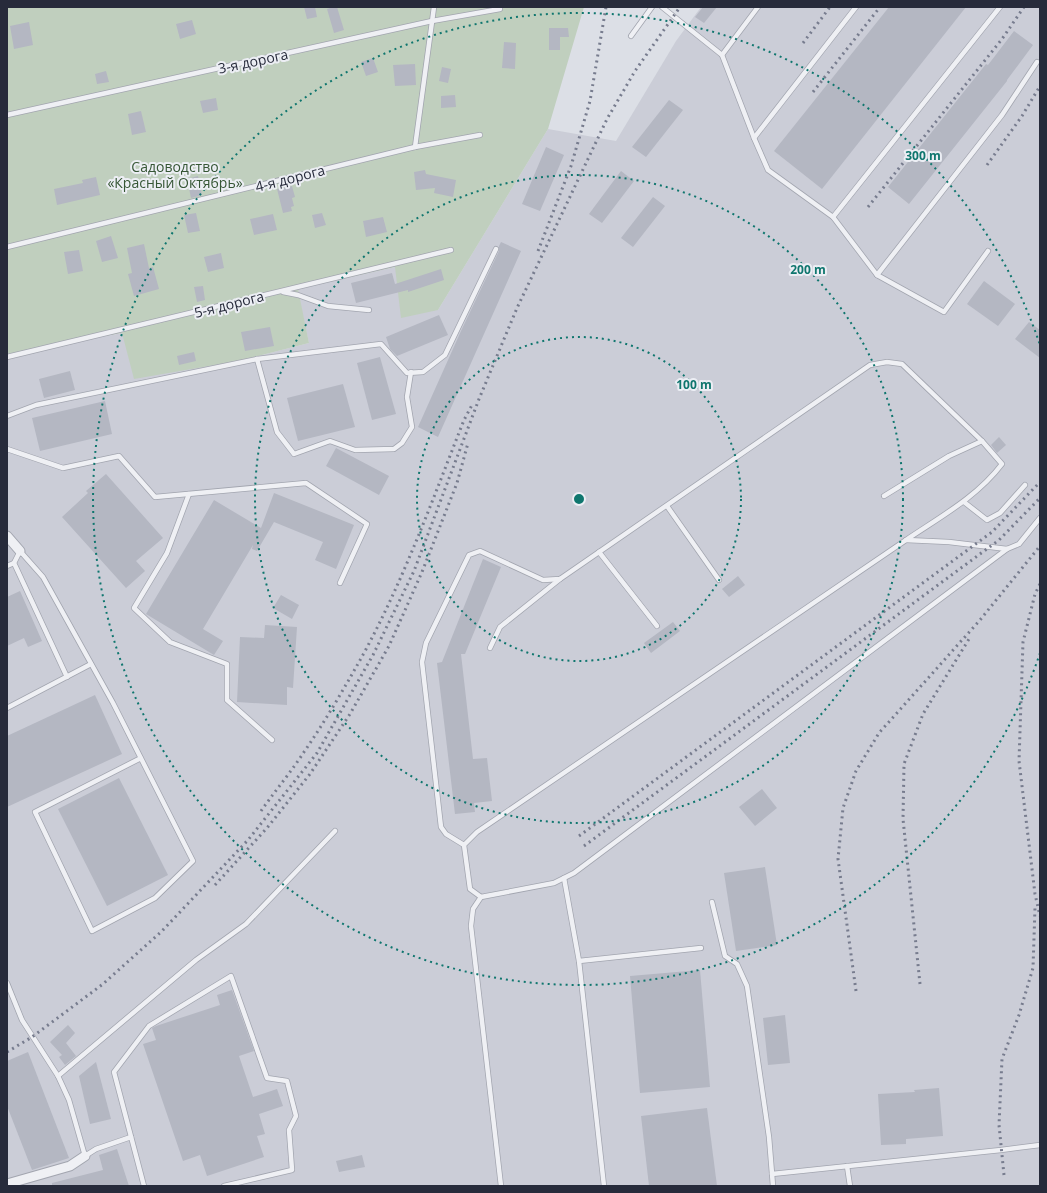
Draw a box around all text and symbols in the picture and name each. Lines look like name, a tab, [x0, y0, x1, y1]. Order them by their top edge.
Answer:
street label: 3-я дорога	[216, 44, 290, 78]
text: 300 m	[905, 147, 941, 164]
park label: Садоводство «Красный Октябрь»	[107, 157, 243, 192]
street label: 4-я дорога	[253, 160, 327, 196]
text: 200 m	[790, 261, 826, 278]
street label: 5-я дорога	[192, 286, 266, 322]
text: 100 m	[676, 376, 712, 393]
centre of rings	[572, 492, 586, 506]

